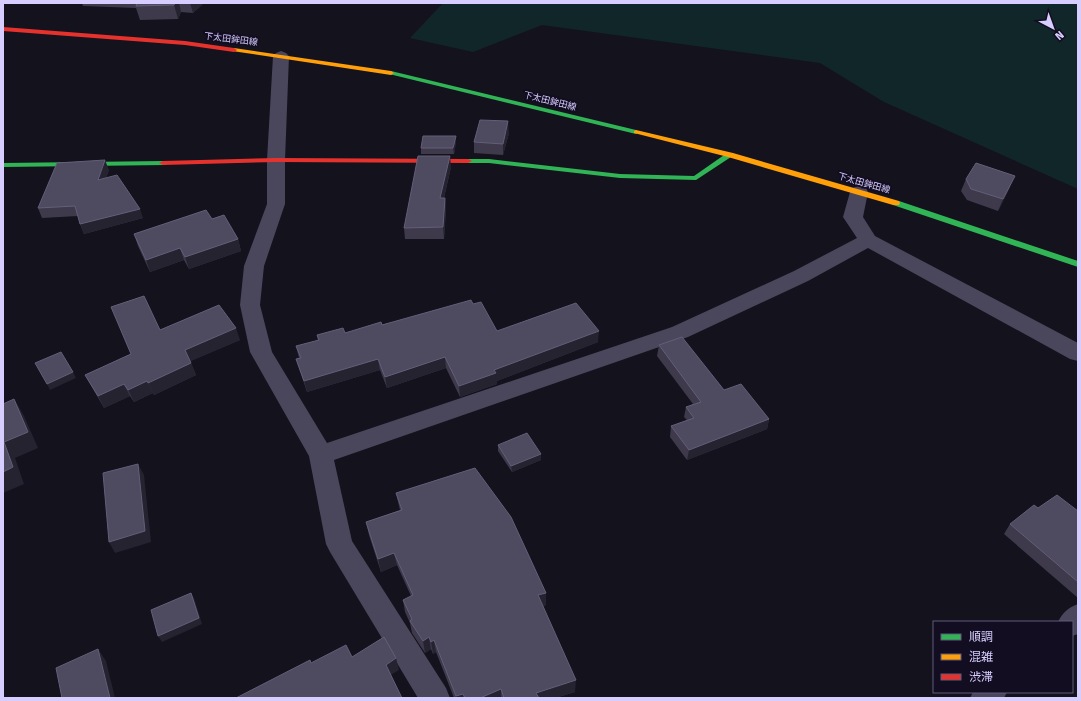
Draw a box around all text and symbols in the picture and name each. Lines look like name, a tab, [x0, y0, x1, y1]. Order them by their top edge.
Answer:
north arrow	[1033, 8, 1073, 48]
text: N	[1052, 28, 1066, 42]
street label: 下太田鉾田線	[204, 30, 260, 47]
street label: 下太田鉾田線	[523, 89, 579, 113]
street label: 下太田鉾田線	[837, 170, 893, 196]
legend	[933, 621, 1073, 693]
text: 順調	[969, 630, 993, 644]
text: 混雑	[969, 650, 993, 664]
text: 渋滞	[969, 670, 993, 684]

